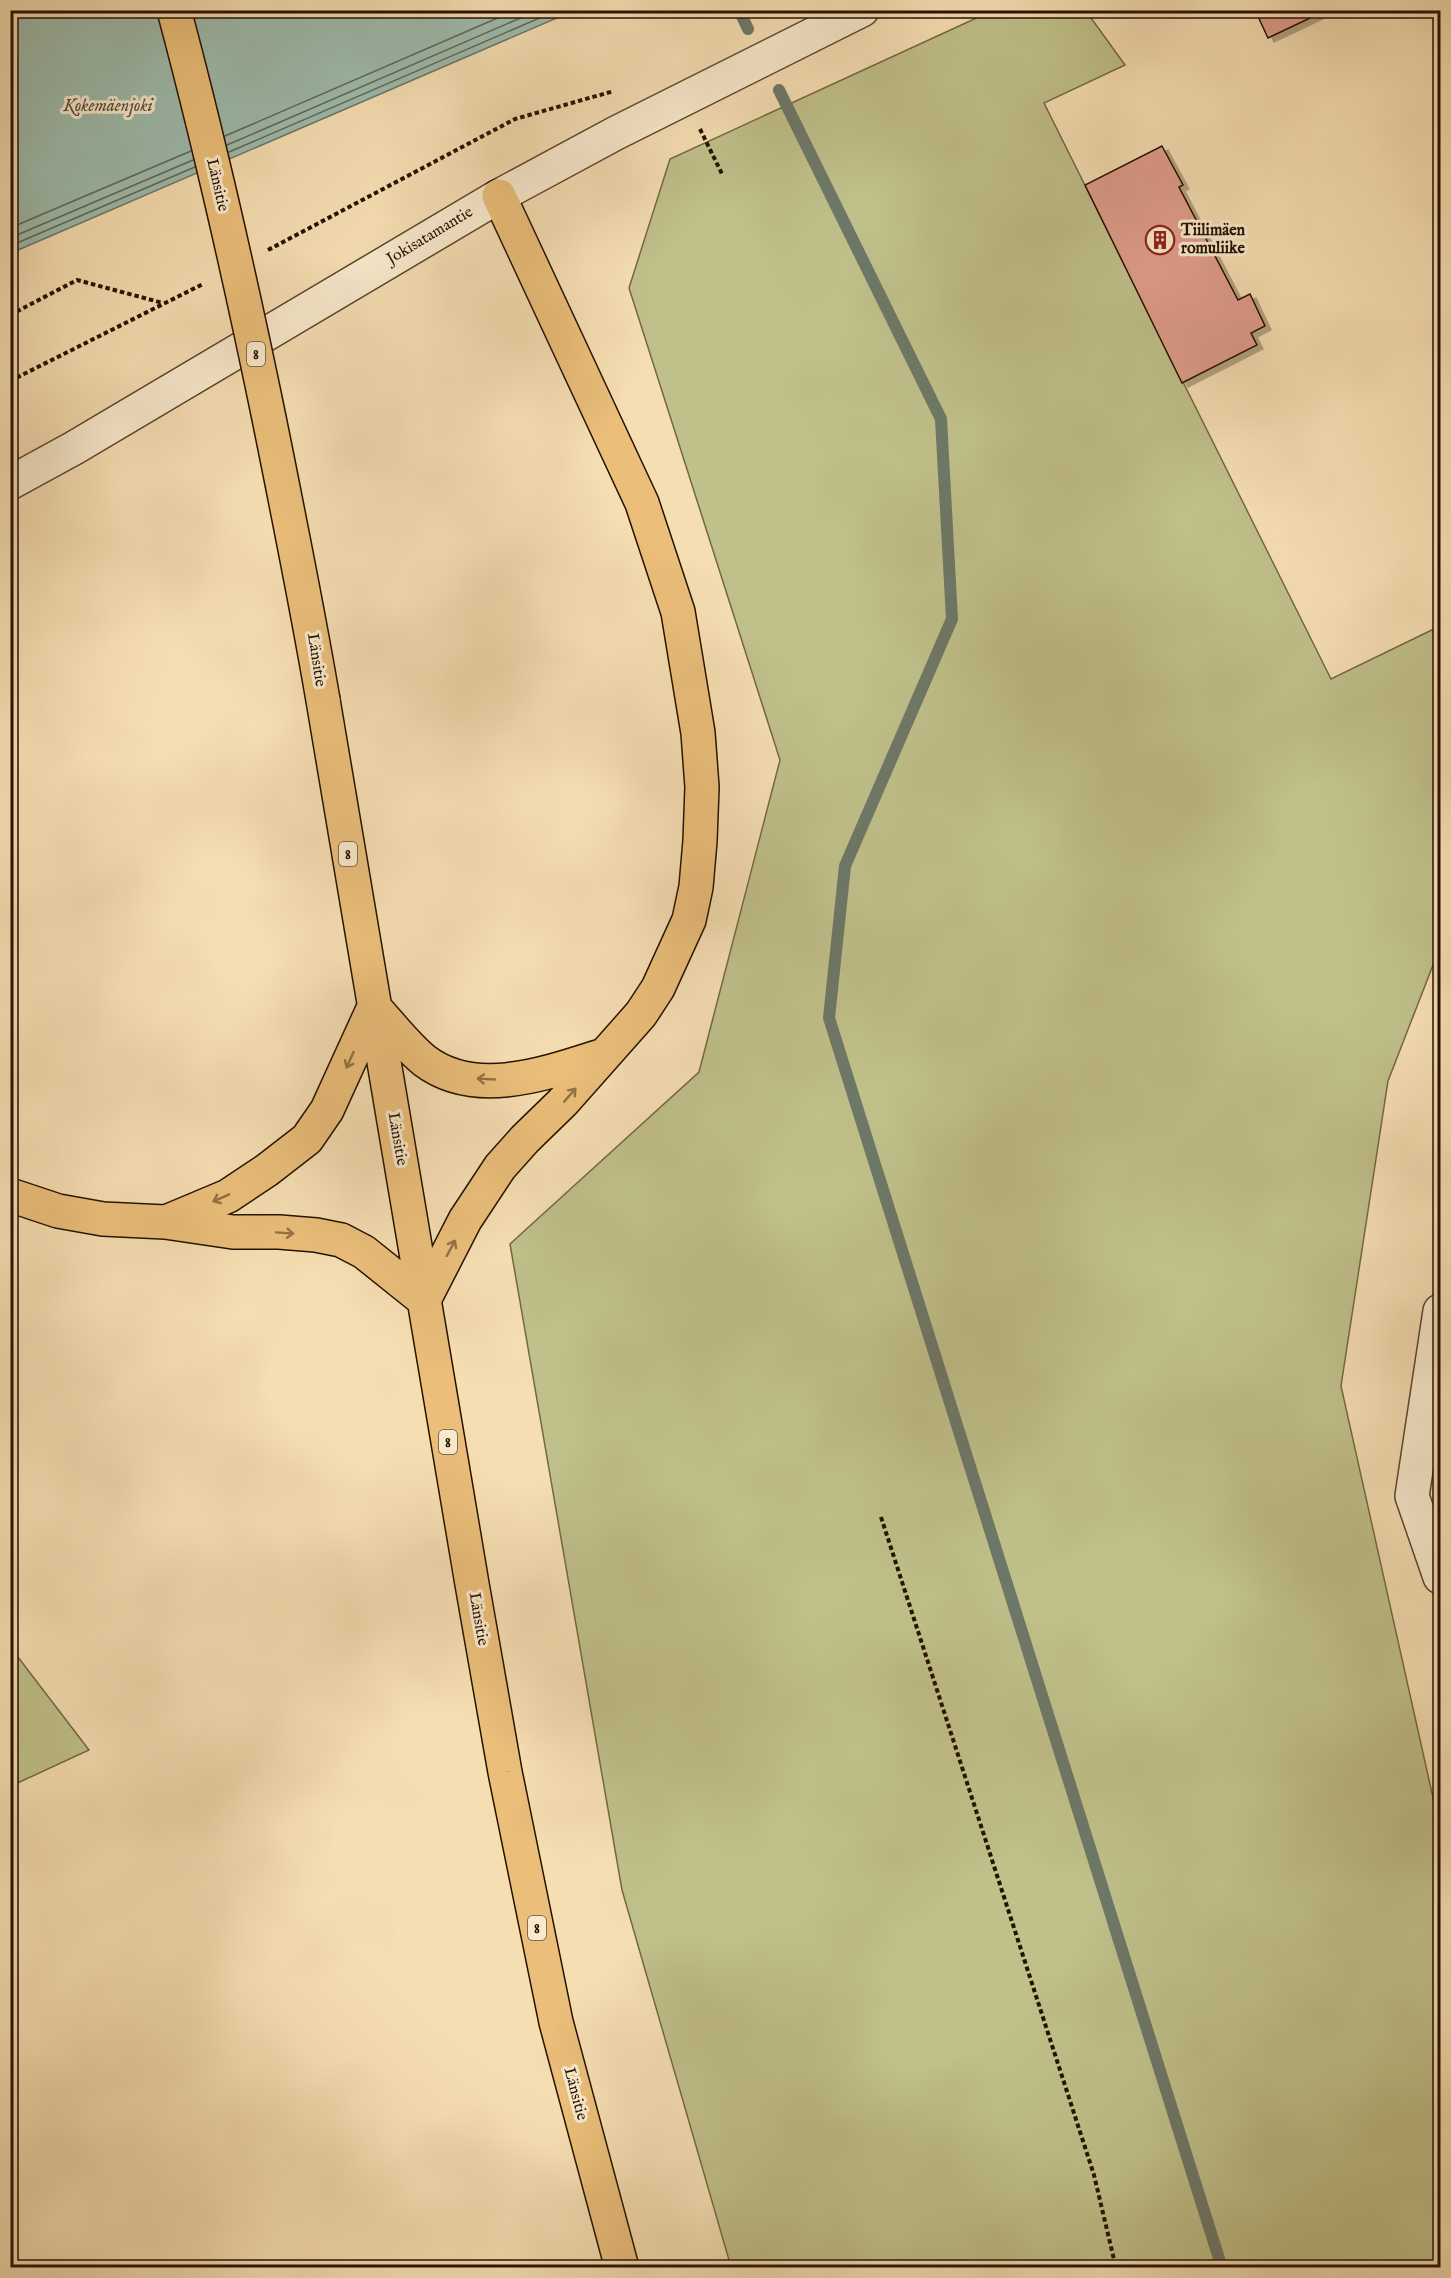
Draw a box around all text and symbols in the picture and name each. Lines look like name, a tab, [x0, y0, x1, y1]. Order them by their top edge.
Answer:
water label: Kokemäenjoki	[62, 95, 155, 118]
street label: Länsitie	[201, 157, 233, 213]
street label: Jokisatamantie	[381, 202, 477, 271]
place label: Tiilimäen romuliike	[1180, 221, 1245, 259]
building icon: Tiilimäen romuliike	[1144, 224, 1176, 256]
road number: 8	[247, 342, 265, 366]
street label: Länsitie	[302, 632, 330, 688]
road number: 8	[339, 842, 357, 866]
one-way arrow	[344, 1051, 356, 1069]
one-way arrow	[476, 1074, 496, 1085]
one-way arrow	[563, 1088, 577, 1103]
street label: Länsitie	[382, 1111, 412, 1167]
one-way arrow	[212, 1193, 230, 1205]
one-way arrow	[275, 1228, 295, 1239]
one-way arrow	[446, 1239, 457, 1257]
road number: 8	[439, 1430, 457, 1454]
street label: Länsitie	[463, 1591, 493, 1647]
road number: 8	[528, 1916, 546, 1940]
street label: Länsitie	[558, 2065, 592, 2123]

